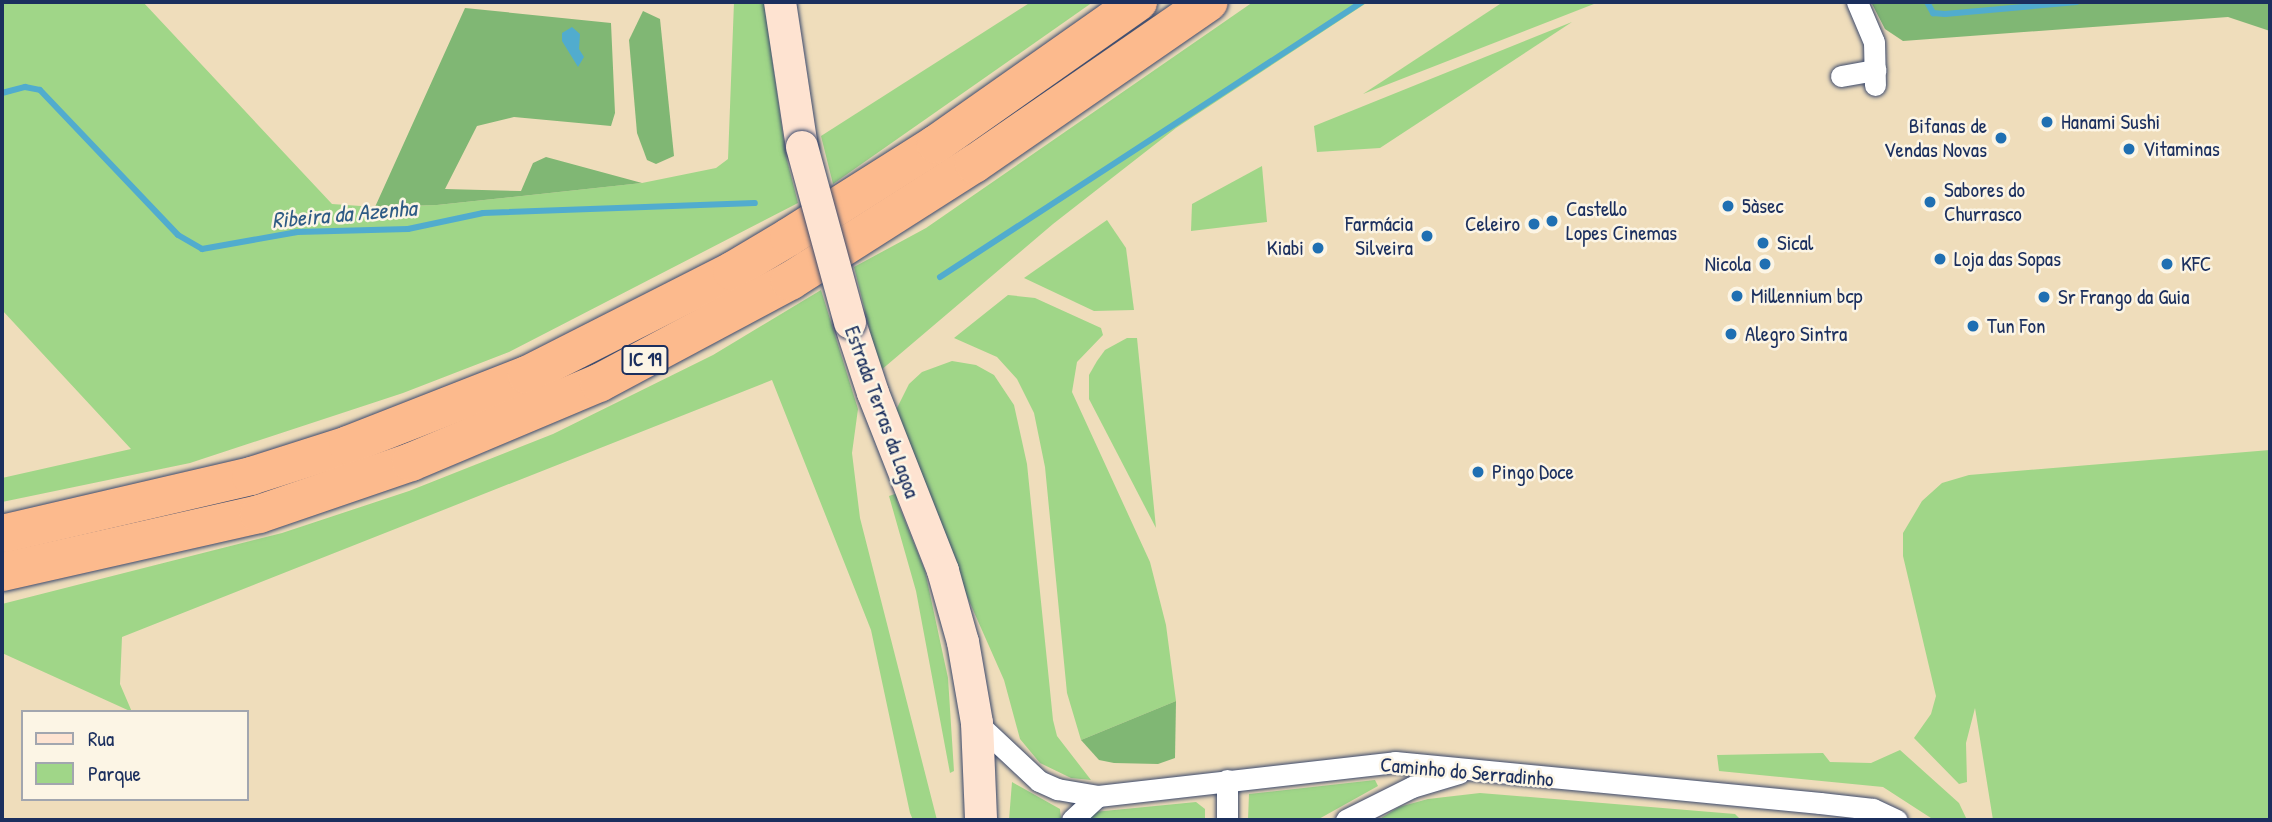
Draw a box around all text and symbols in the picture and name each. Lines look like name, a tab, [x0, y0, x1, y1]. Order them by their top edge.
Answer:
place label: Hanami Sushi	[2061, 109, 2160, 135]
place label: Bifanas de Vendas Novas	[1884, 113, 1987, 163]
marker: Hanami Sushi	[2039, 114, 2055, 130]
marker: Bifanas de Vendas Novas	[1993, 130, 2009, 146]
place label: Vitaminas	[2143, 136, 2220, 162]
marker: Vitaminas	[2121, 141, 2137, 157]
place label: Sabores do Churrasco	[1944, 177, 2025, 227]
place label: 5àsec	[1742, 193, 1784, 219]
water label: Ribeira da Azenha	[271, 194, 417, 234]
marker: Sabores do Churrasco	[1922, 194, 1938, 210]
place label: Castello Lopes Cinemas	[1566, 196, 1677, 246]
marker: 5àsec	[1720, 198, 1736, 214]
place label: Farmácia Silveira	[1345, 211, 1413, 261]
place label: Celeiro	[1465, 211, 1520, 237]
marker: Castello Lopes Cinemas	[1544, 213, 1560, 229]
marker: Celeiro	[1526, 216, 1542, 232]
marker: Farmácia Silveira	[1419, 228, 1435, 244]
place label: Sical	[1777, 230, 1813, 256]
place label: Kiabi	[1267, 235, 1304, 261]
marker: Sical	[1755, 235, 1771, 251]
marker: Kiabi	[1310, 240, 1326, 256]
place label: Loja das Sopas	[1954, 246, 2061, 272]
place label: Nicola	[1705, 251, 1751, 277]
marker: Loja das Sopas	[1932, 251, 1948, 267]
place label: KFC	[2181, 251, 2211, 277]
marker: Nicola	[1757, 256, 1773, 272]
marker: KFC	[2159, 256, 2175, 272]
place label: Millennium bcp	[1751, 283, 1863, 309]
place label: Sr Frango da Guia	[2058, 284, 2190, 310]
marker: Millennium bcp	[1729, 288, 1745, 304]
marker: Sr Frango da Guia	[2036, 289, 2052, 305]
place label: Tun Fon	[1987, 313, 2045, 339]
marker: Tun Fon	[1965, 318, 1981, 334]
place label: Alegro Sintra	[1745, 321, 1847, 347]
street label: Estrada Terras da Lagoa	[839, 323, 925, 501]
marker: Alegro Sintra	[1723, 326, 1739, 342]
road number: IC 19	[620, 344, 670, 376]
place label: Pingo Doce	[1492, 459, 1574, 485]
marker: Pingo Doce	[1470, 464, 1486, 480]
legend	[21, 710, 248, 801]
text: Rua	[88, 724, 114, 753]
street label: Caminho do Serradinho	[1379, 752, 1555, 792]
text: Parque	[88, 759, 141, 788]

